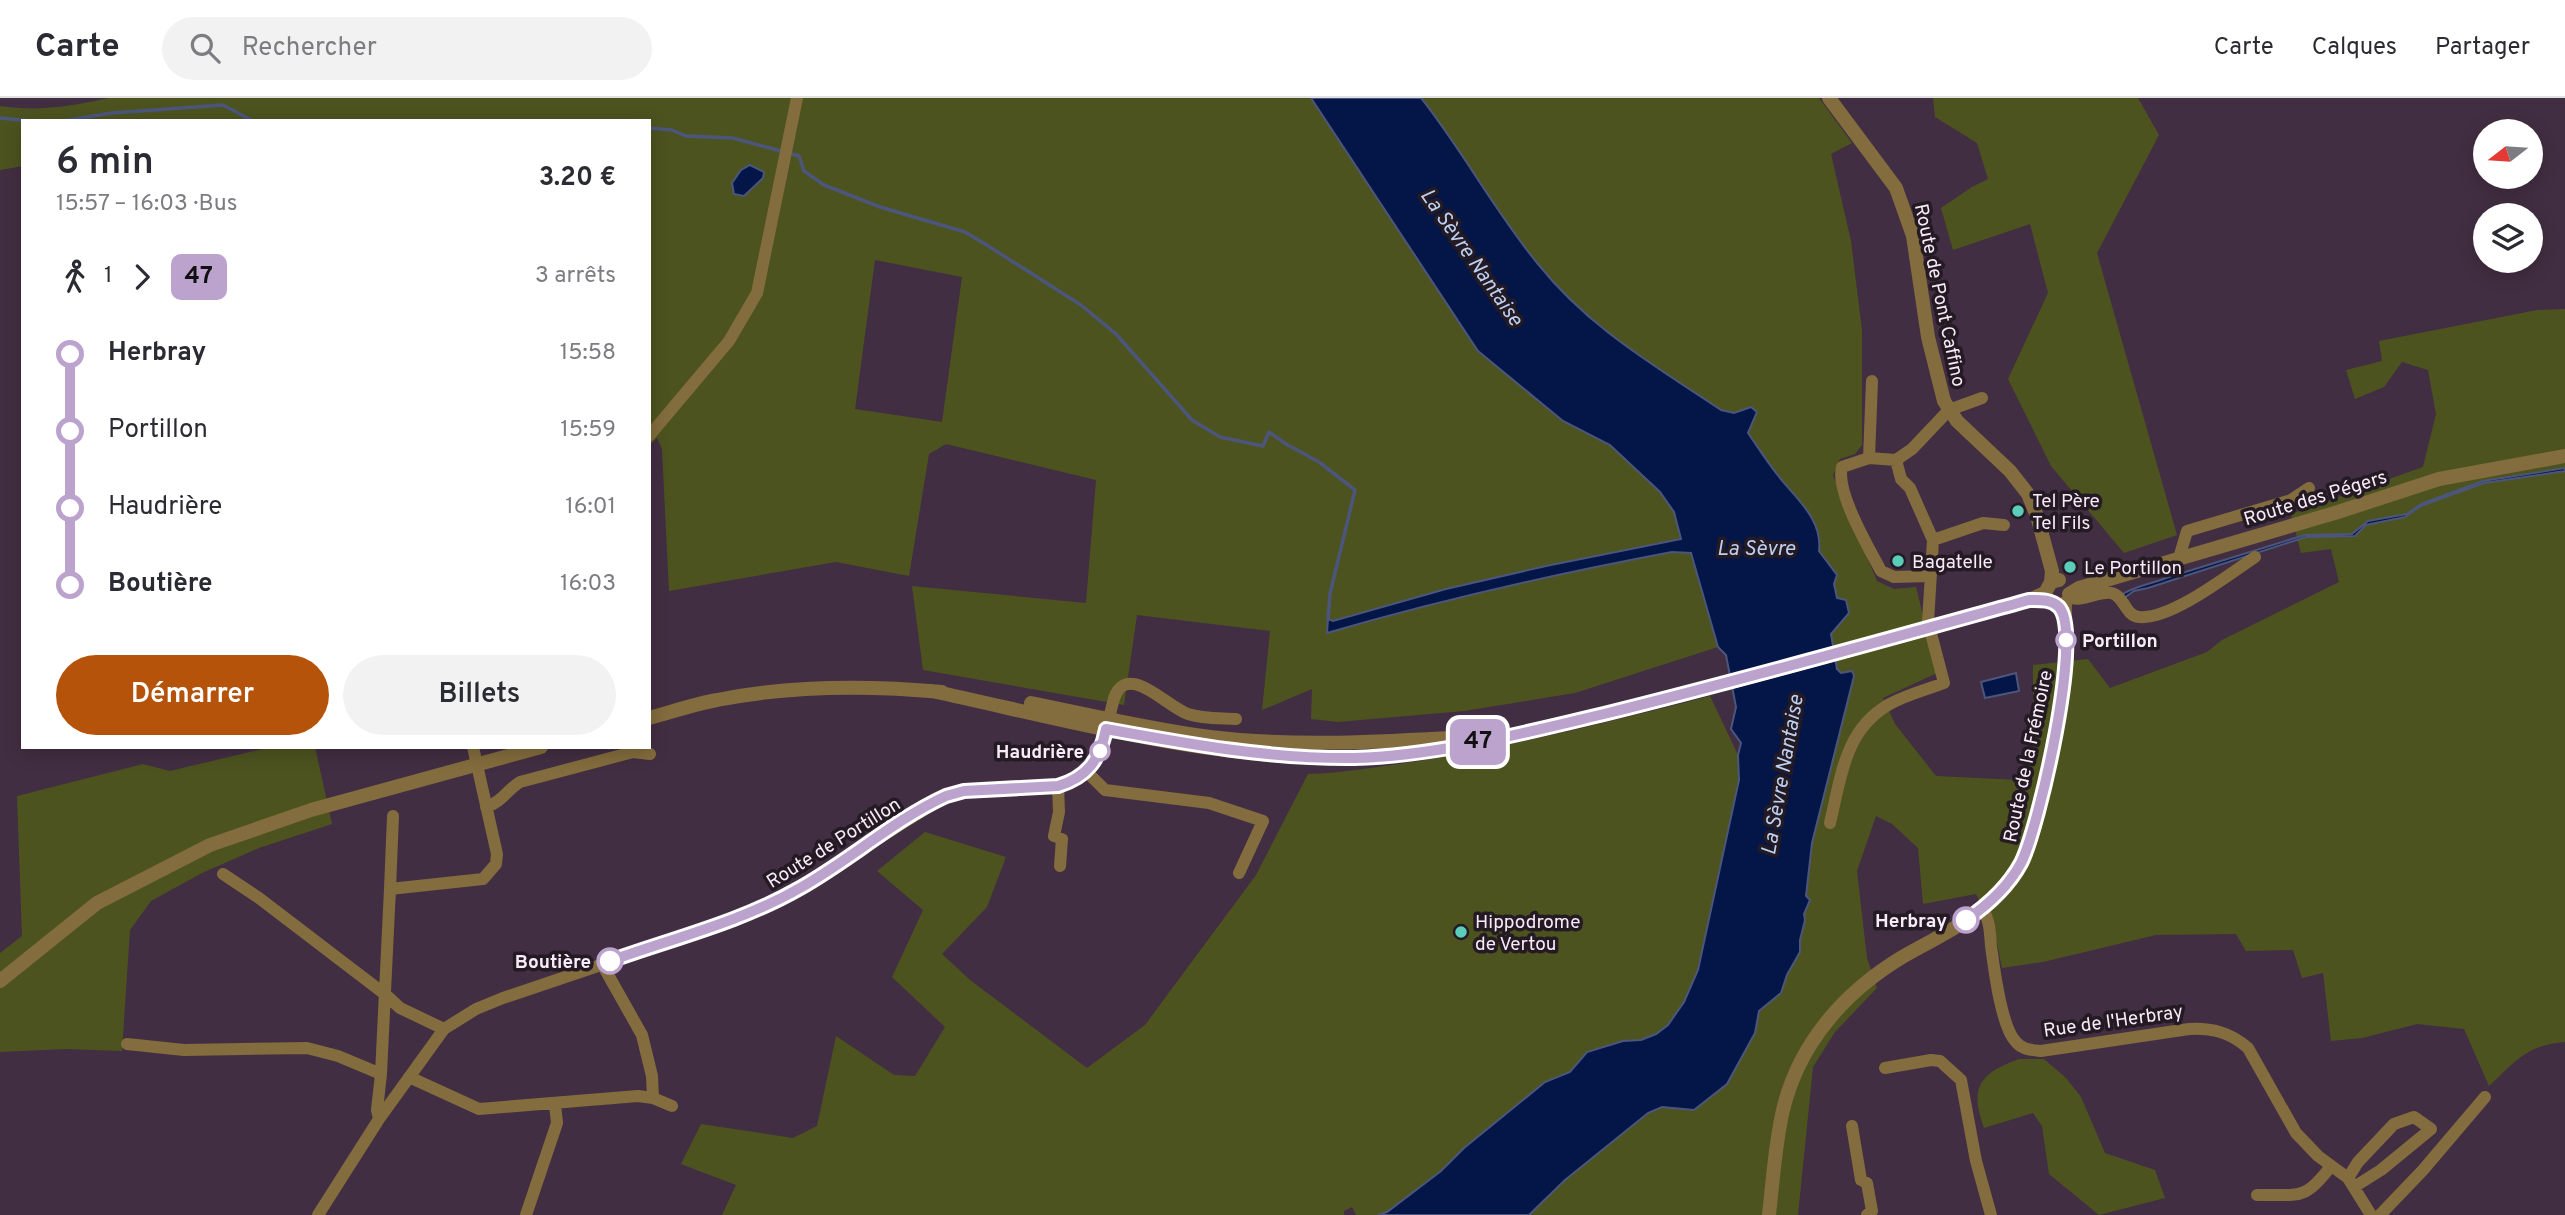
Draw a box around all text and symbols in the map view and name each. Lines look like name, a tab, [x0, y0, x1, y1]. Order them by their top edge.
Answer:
search box	[162, 17, 652, 80]
text: Carte	[35, 27, 120, 69]
icon: search	[186, 29, 224, 67]
text: Rechercher	[242, 32, 377, 65]
text: Carte	[2214, 33, 2274, 63]
text: Calques	[2312, 33, 2397, 63]
text: Partager	[2435, 33, 2530, 63]
north arrow	[2473, 119, 2543, 189]
map controls	[2473, 119, 2543, 273]
text: 6 min	[56, 139, 154, 188]
text: 3.20 €	[539, 162, 616, 195]
water label: La Sèvre Nantaise	[1413, 184, 1529, 333]
text: 15:57 – 16:03 · Bus	[56, 190, 237, 219]
street label: Route de Pont Caffino	[1908, 202, 1970, 389]
button: layers	[2473, 203, 2543, 273]
icon: walk	[56, 258, 94, 296]
icon: forward	[123, 258, 161, 296]
text: 1	[104, 262, 113, 291]
text: 47	[185, 262, 213, 292]
text: 3 arrêts	[535, 262, 616, 291]
text: Herbray	[108, 337, 206, 370]
text: 15:58	[560, 339, 616, 368]
text: Portillon	[108, 414, 208, 447]
text: 15:59	[560, 416, 616, 445]
street label: Route des Pégers	[2241, 466, 2390, 532]
place label: Tel Père Tel Fils	[2032, 490, 2100, 536]
text: Haudrière	[108, 491, 222, 524]
text: 16:01	[565, 493, 616, 522]
marker: Tel Père Tel Fils	[2010, 503, 2026, 519]
water label: La Sèvre	[1717, 536, 1796, 563]
place label: Bagatelle	[1912, 551, 1993, 575]
marker: Bagatelle	[1890, 553, 1906, 569]
place label: Le Portillon	[2084, 557, 2182, 581]
marker: Le Portillon	[2062, 559, 2078, 575]
text: Boutière	[108, 568, 212, 601]
text: 16:03	[560, 570, 616, 599]
marker: Portillon	[2056, 630, 2076, 650]
place label: Portillon	[2082, 630, 2158, 654]
button: Démarrer	[56, 655, 329, 735]
button: Billets	[343, 655, 616, 735]
street label: Route de la Frémoire	[1999, 668, 2059, 845]
water label: La Sèvre Nantaise	[1756, 692, 1811, 857]
line badge: 47	[1446, 719, 1510, 765]
text: 47	[1464, 727, 1492, 757]
place label: Haudrière	[996, 741, 1084, 765]
marker: Haudrière	[1090, 741, 1110, 761]
street label: Route de Portillon	[763, 793, 906, 895]
marker: Herbray	[1953, 907, 1979, 933]
place label: Herbray	[1875, 910, 1947, 934]
place label: Hippodrome de Vertou	[1475, 911, 1580, 957]
marker: Hippodrome de Vertou	[1453, 924, 1469, 940]
marker: Boutière	[597, 948, 623, 974]
place label: Boutière	[515, 951, 591, 975]
street label: Rue de l'Herbray	[2042, 1000, 2185, 1044]

